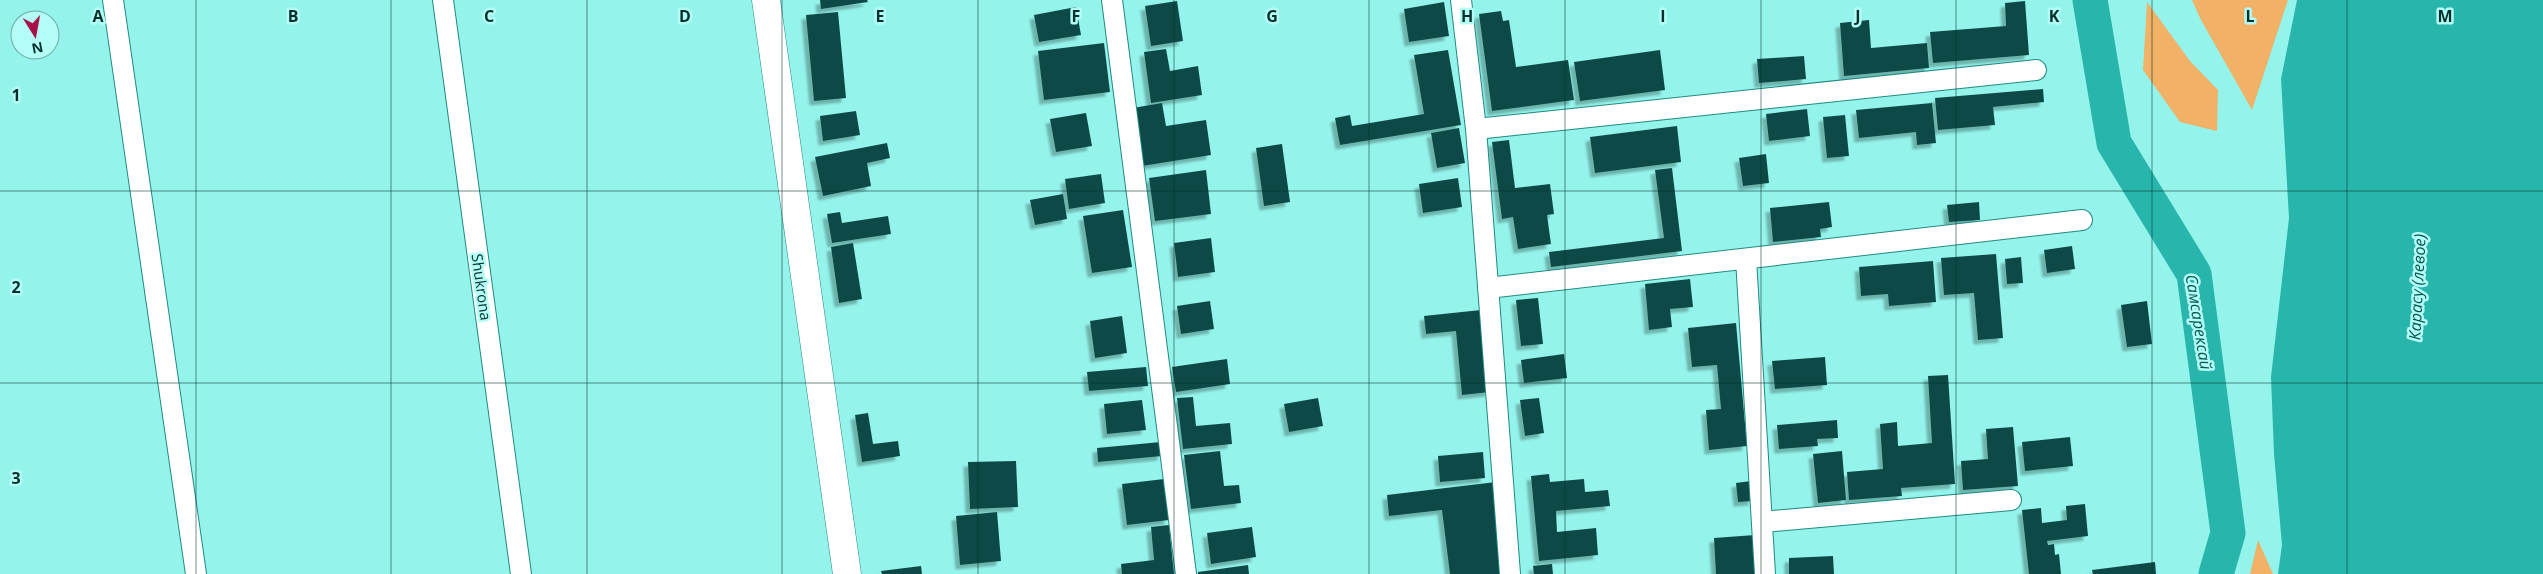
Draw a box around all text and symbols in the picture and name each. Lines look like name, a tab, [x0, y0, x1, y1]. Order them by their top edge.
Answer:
text: A	[92, 5, 104, 27]
text: B	[288, 5, 298, 27]
text: C	[484, 5, 494, 27]
text: D	[679, 5, 691, 27]
text: E	[876, 5, 885, 27]
text: F	[1072, 5, 1080, 27]
text: G	[1266, 5, 1278, 27]
text: H	[1461, 5, 1473, 27]
text: I	[1660, 5, 1666, 27]
text: J	[1853, 5, 1861, 27]
text: K	[2049, 5, 2060, 27]
text: L	[2245, 5, 2255, 27]
text: M	[2437, 5, 2453, 27]
north arrow	[10, 10, 60, 60]
text: N	[30, 38, 45, 59]
text: 1	[11, 84, 21, 106]
water label: Карасу (левое)	[2403, 233, 2431, 341]
street label: Shukrona	[467, 252, 497, 322]
water label: Самсарексай	[2181, 273, 2217, 371]
text: 2	[11, 276, 21, 298]
text: 3	[11, 467, 21, 489]

